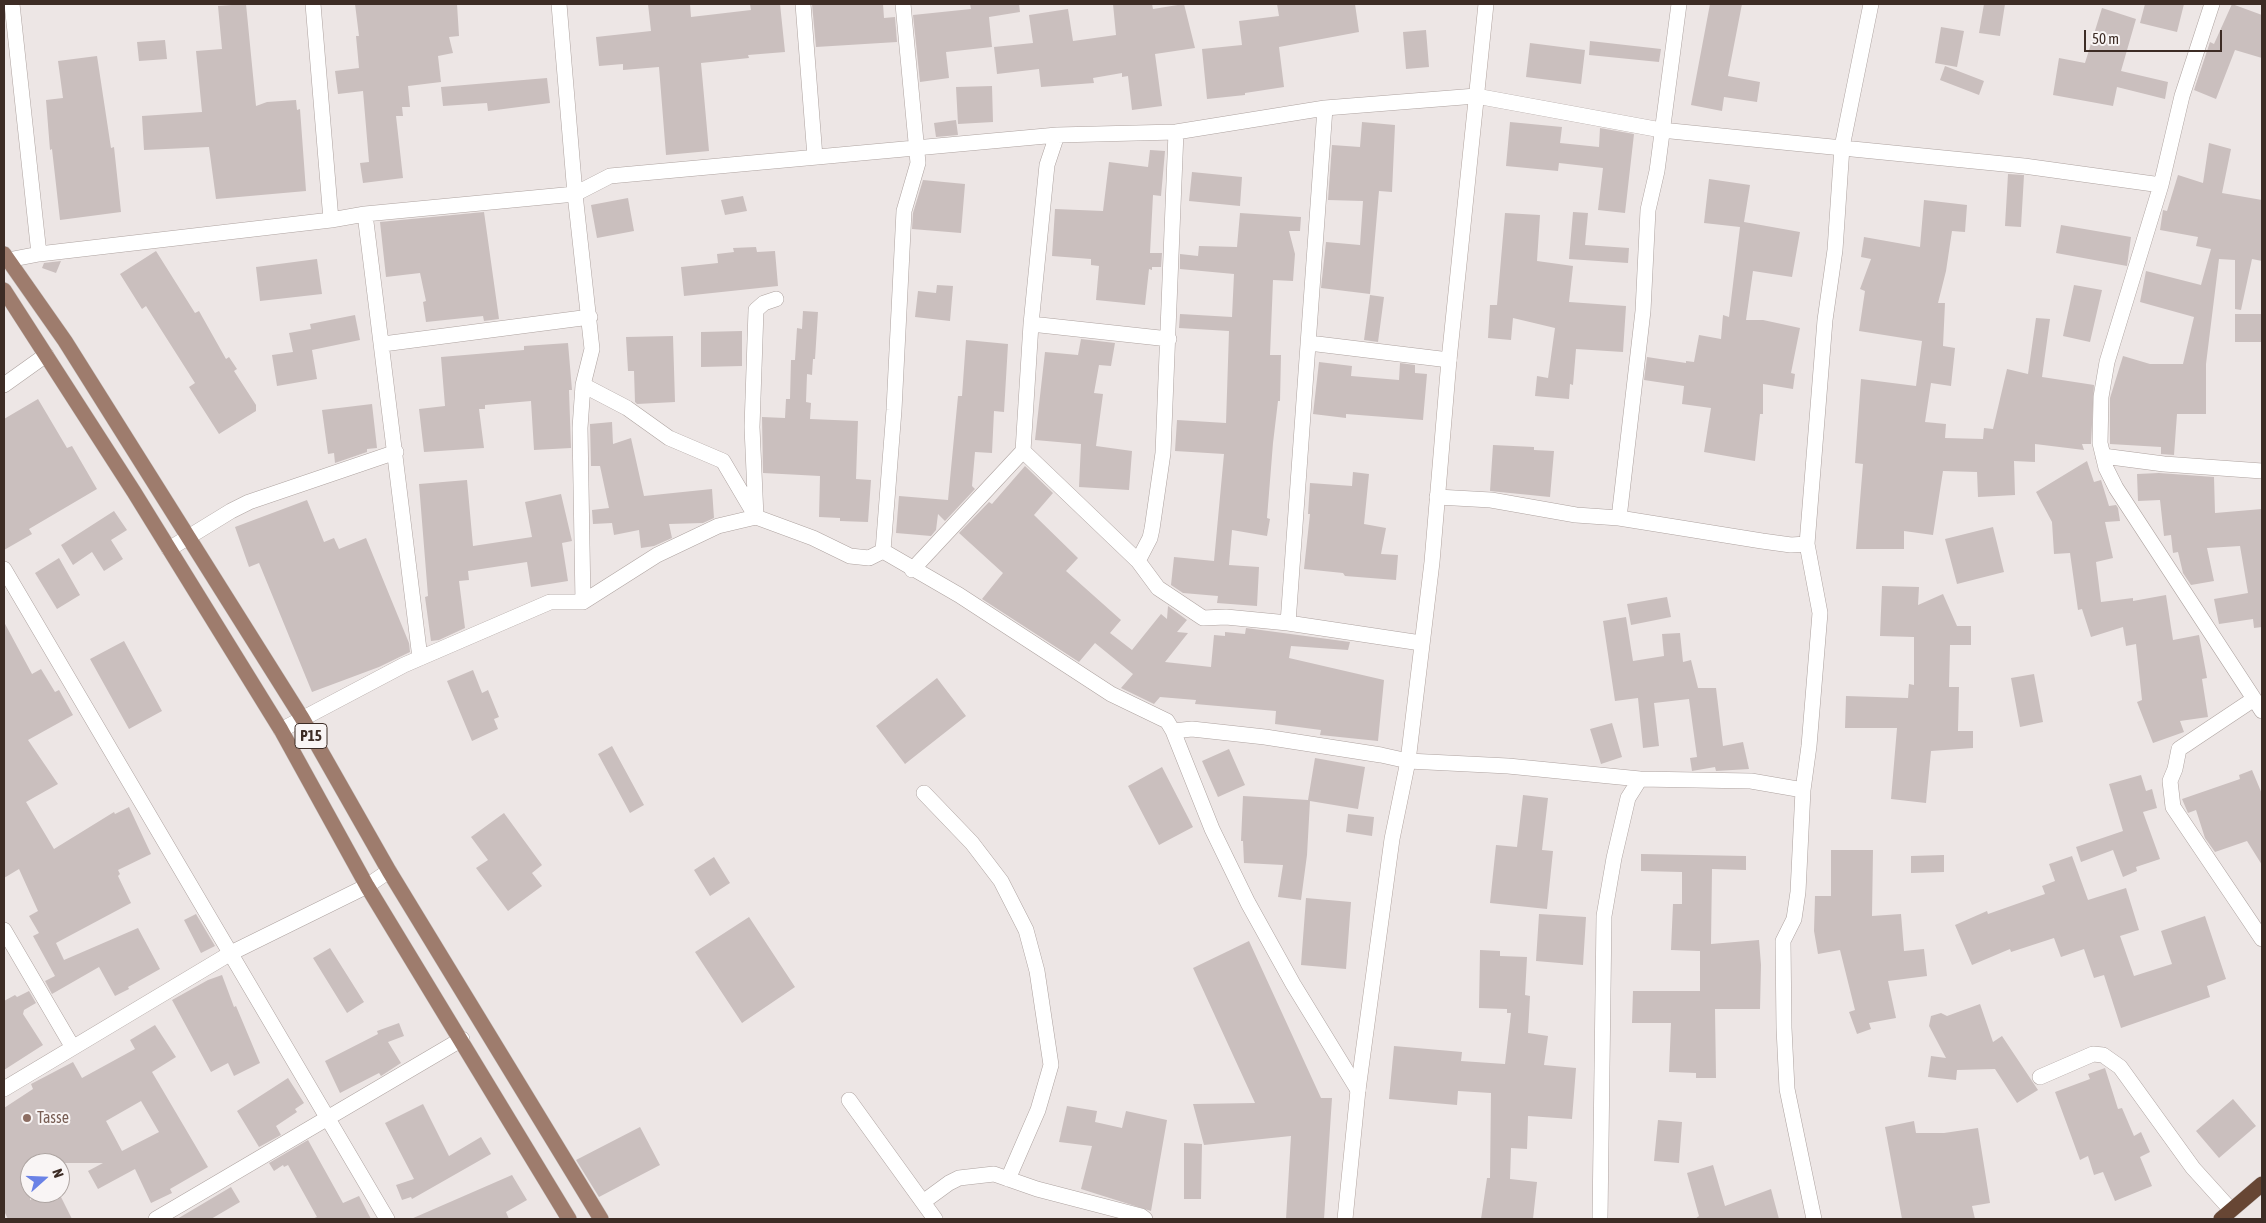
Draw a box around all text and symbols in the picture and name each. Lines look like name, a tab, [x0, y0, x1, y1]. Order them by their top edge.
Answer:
scale bar	[2086, 20, 2224, 52]
text: 50 m	[2092, 30, 2119, 47]
road number: P15	[295, 724, 327, 748]
place label: Tasse	[37, 1108, 69, 1128]
marker: Tasse	[21, 1112, 33, 1124]
north arrow	[20, 1153, 70, 1203]
text: N	[49, 1167, 67, 1180]

